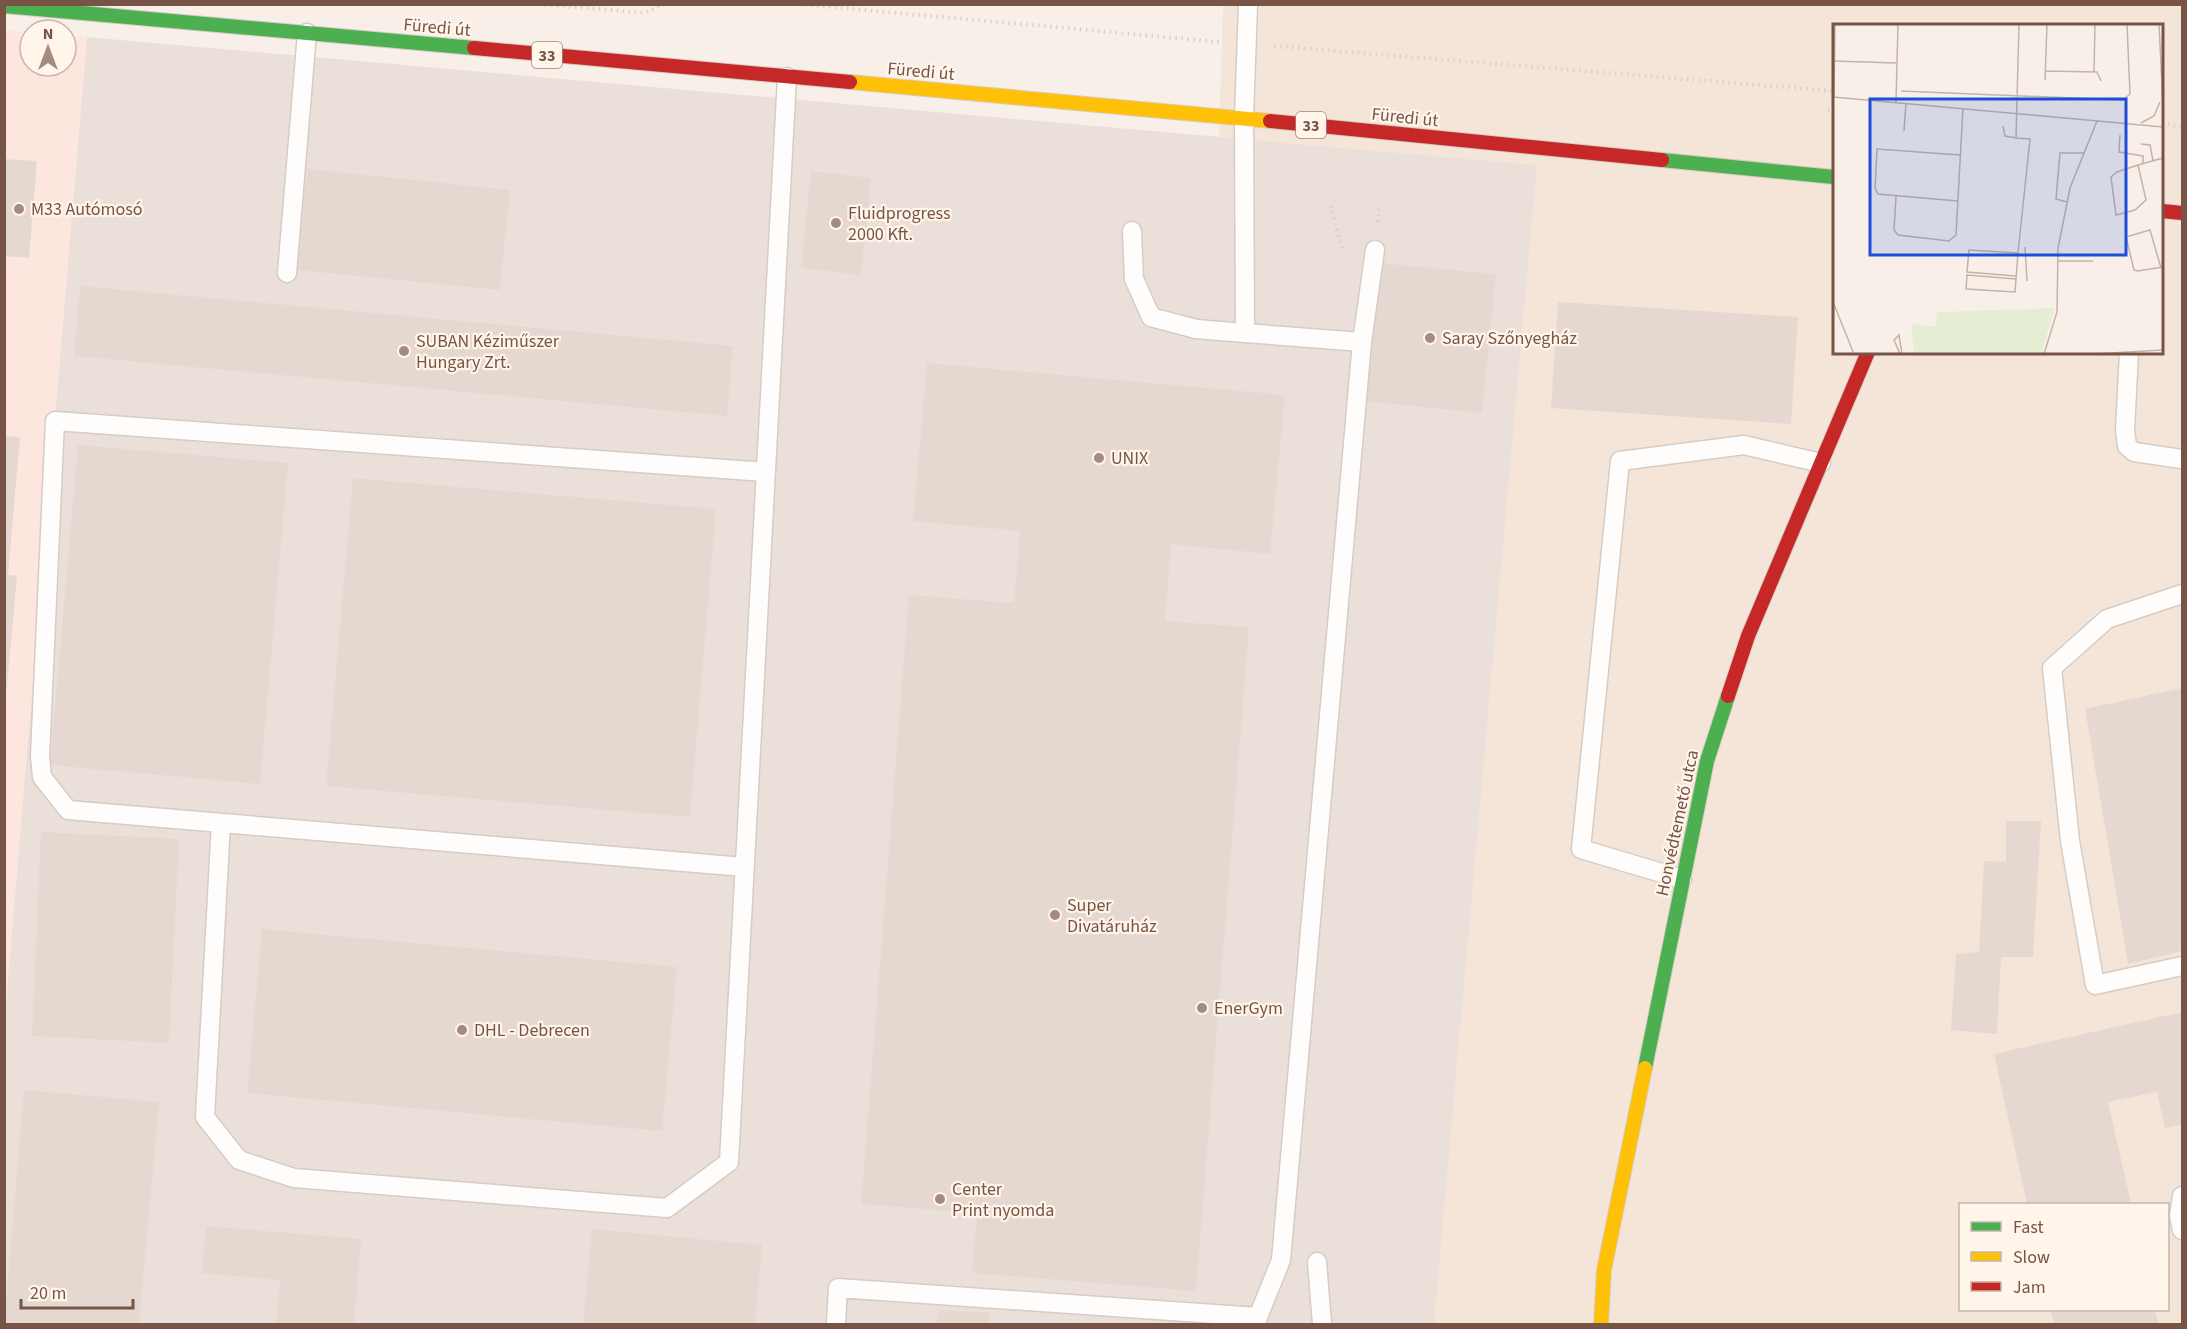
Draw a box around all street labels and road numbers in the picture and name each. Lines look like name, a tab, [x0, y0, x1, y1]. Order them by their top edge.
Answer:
street label: Füredi út	[402, 12, 472, 43]
road number: 33	[532, 42, 562, 68]
street label: Füredi út	[886, 56, 956, 87]
street label: Füredi út	[1370, 102, 1440, 133]
road number: 33	[1296, 112, 1326, 138]
street label: Honvédtemető utca	[1650, 748, 1705, 899]

